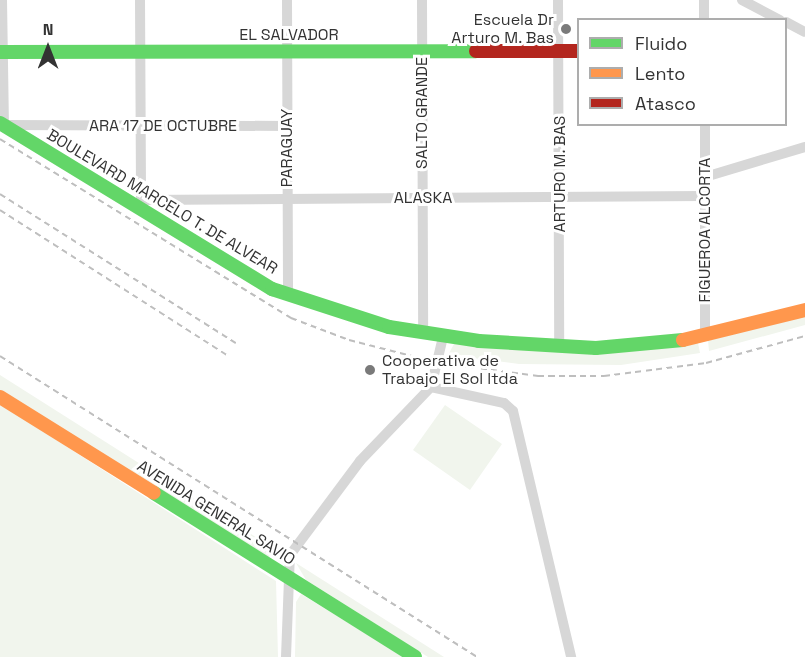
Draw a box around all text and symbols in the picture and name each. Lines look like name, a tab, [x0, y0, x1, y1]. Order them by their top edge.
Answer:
place label: Escuela Dr Arturo M. Bas	[451, 10, 554, 48]
north arrow	[18, 18, 78, 78]
legend	[577, 18, 787, 126]
text: N	[43, 19, 53, 40]
marker: Escuela Dr Arturo M. Bas	[559, 22, 573, 36]
street label: EL SALVADOR	[239, 25, 339, 45]
text: Fluido	[635, 32, 687, 55]
street label: SALTO GRANDE	[412, 57, 432, 169]
text: Lento	[635, 62, 685, 85]
text: Atasco	[635, 92, 696, 115]
street label: PARAGUAY	[277, 109, 297, 187]
street label: ARTURO M. BAS	[550, 115, 570, 233]
street label: ARA 17 DE OCTUBRE	[89, 116, 237, 136]
street label: BOULEVARD MARCELO T. DE ALVEAR	[43, 125, 281, 279]
street label: FIGUEROA ALCORTA	[695, 157, 715, 303]
street label: ALASKA	[394, 188, 452, 208]
place label: Cooperativa de Trabajo El Sol ltda	[382, 351, 518, 389]
marker: Cooperativa de Trabajo El Sol ltda	[363, 363, 377, 377]
street label: AVENIDA GENERAL SAVIO	[133, 456, 299, 570]

